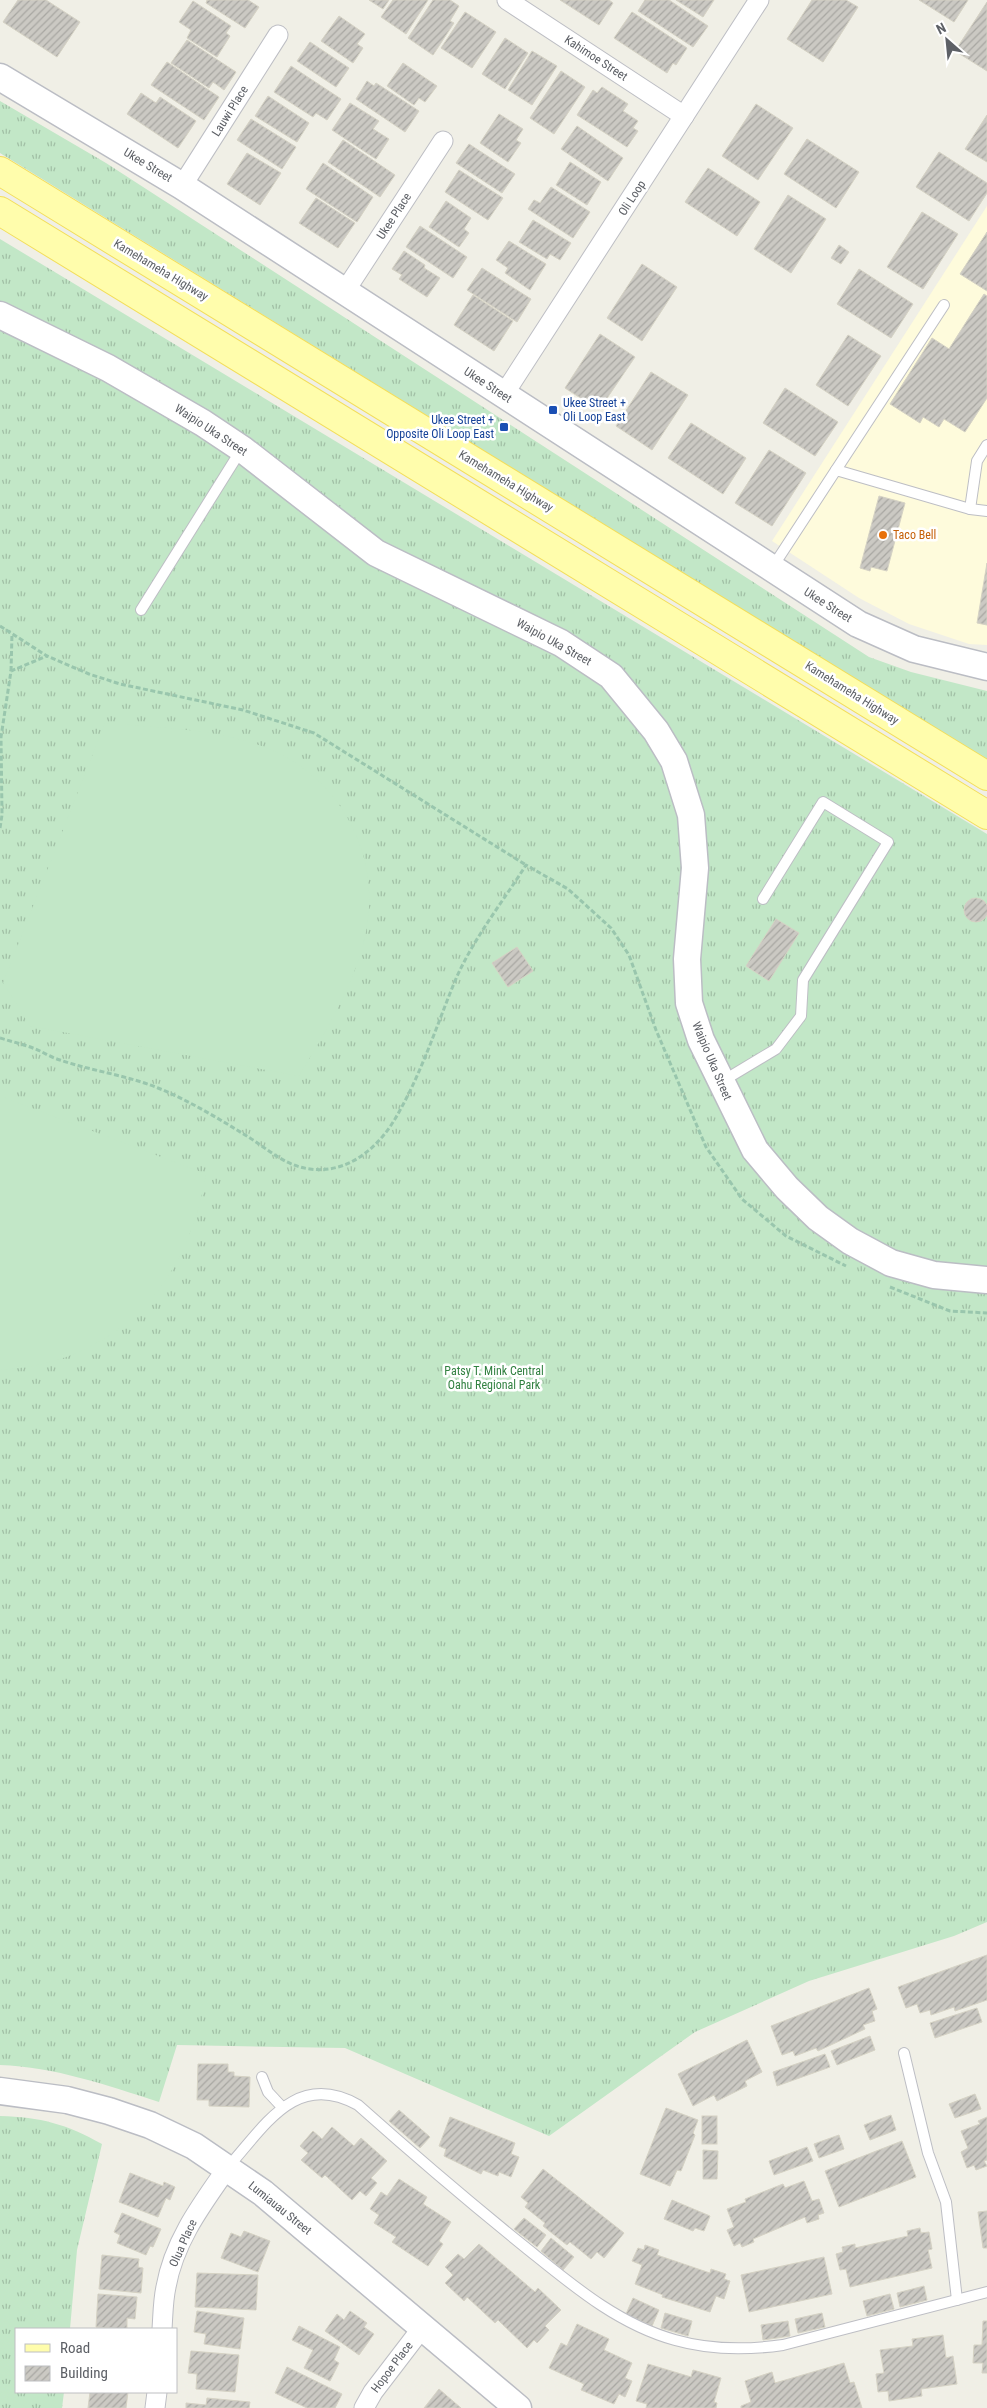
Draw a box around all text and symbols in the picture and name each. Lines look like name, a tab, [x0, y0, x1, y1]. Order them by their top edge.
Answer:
north arrow	[922, 15, 972, 65]
text: N	[934, 19, 949, 37]
street label: Kahimoe Street	[562, 32, 631, 84]
street label: Lauwi Place	[209, 83, 251, 139]
street label: Ukee Street	[121, 145, 175, 185]
street label: Oli Loop	[615, 178, 649, 218]
street label: Ukee Place	[374, 190, 414, 242]
street label: Kamehameha Highway	[111, 236, 211, 304]
street label: Ukee Street	[461, 364, 515, 406]
place label: Ukee Street + Oli Loop East	[563, 396, 626, 424]
street label: Waipio Uka Street	[172, 401, 250, 459]
marker: Ukee Street + Oli Loop East	[547, 404, 559, 416]
place label: Ukee Street + Opposite Oli Loop East	[386, 413, 494, 441]
marker: Ukee Street + Opposite Oli Loop East	[498, 421, 510, 433]
street label: Kamehameha Highway	[456, 447, 556, 515]
place label: Taco Bell	[893, 528, 936, 542]
marker: Taco Bell	[877, 529, 889, 541]
street label: Ukee Street	[801, 585, 855, 626]
street label: Waipio Uka Street	[514, 616, 594, 669]
street label: Kamehameha Highway	[803, 658, 901, 728]
street label: Waipio Uka Street	[689, 1020, 735, 1103]
park label: Patsy T. Mink Central Oahu Regional Park	[444, 1364, 544, 1392]
street label: Lumiauau Street	[246, 2178, 315, 2238]
street label: Olua Place	[166, 2217, 200, 2269]
legend	[15, 2328, 178, 2393]
street label: Hopoe Place	[368, 2338, 416, 2395]
text: Road	[60, 2339, 90, 2357]
text: Building	[60, 2364, 108, 2382]

